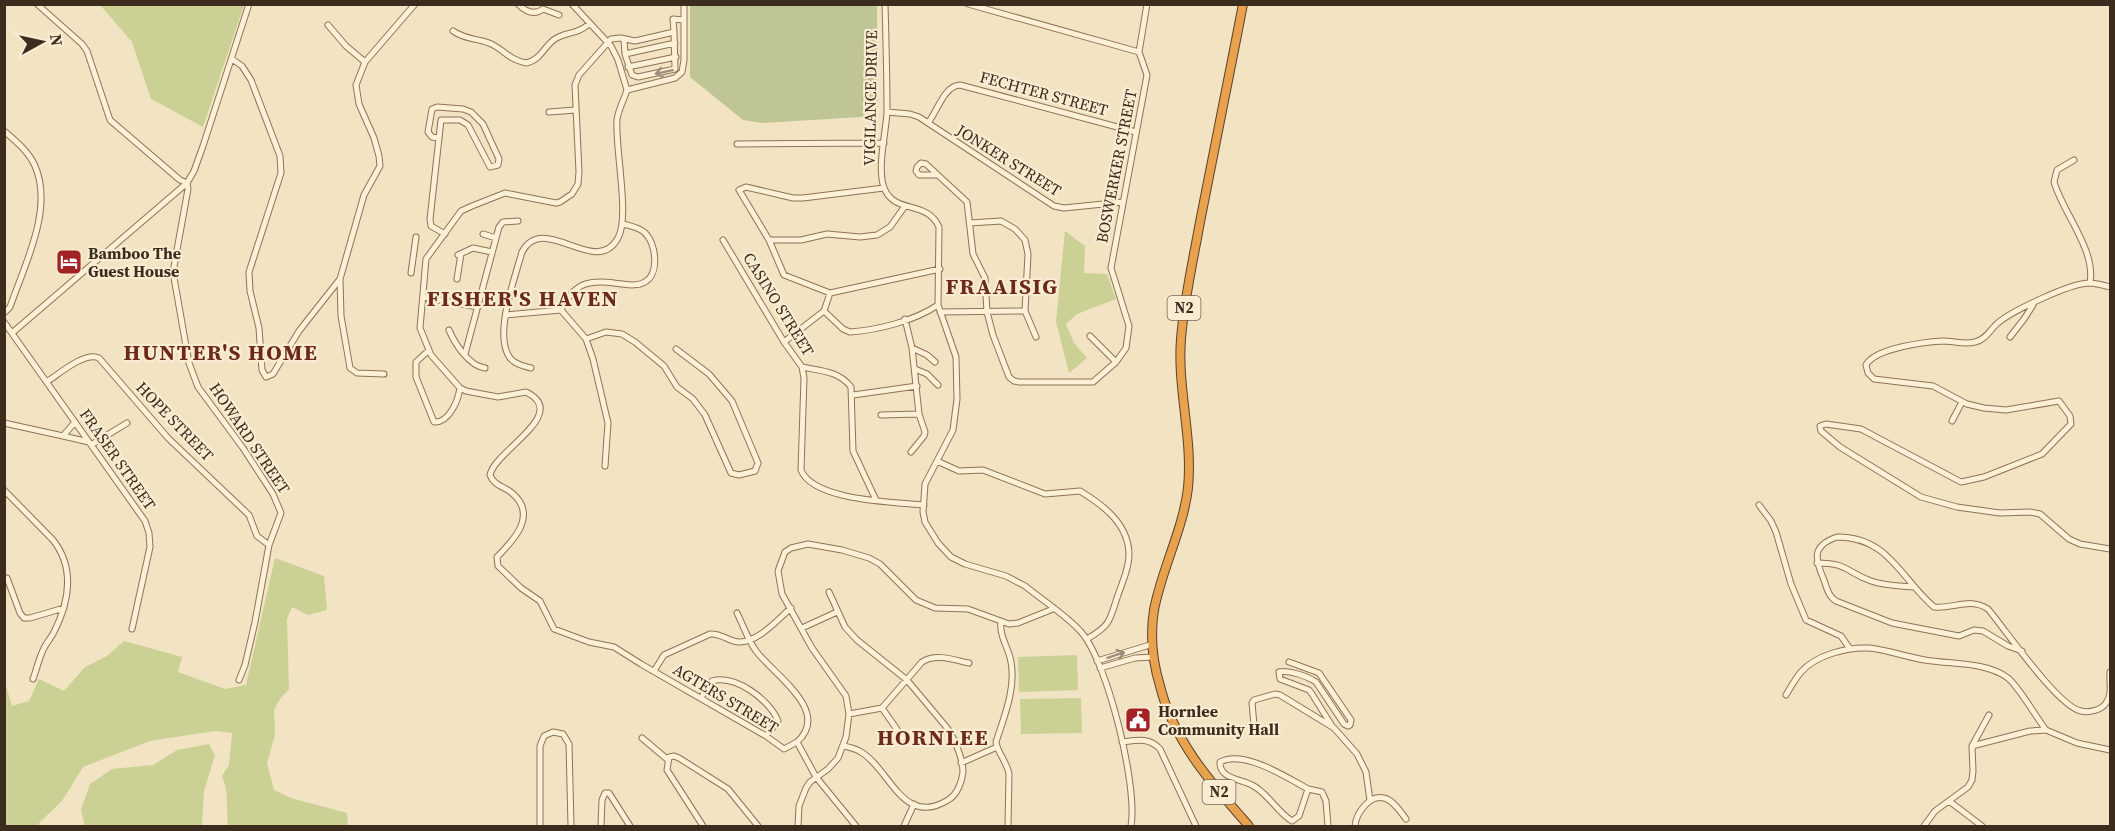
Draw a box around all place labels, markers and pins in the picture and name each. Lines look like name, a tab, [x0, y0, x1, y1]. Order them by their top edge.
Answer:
place label: Bamboo The Guest House	[88, 242, 181, 282]
hotel icon: Bamboo The Guest House	[54, 247, 84, 277]
place label: Hornlee Community Hall	[1158, 700, 1279, 740]
public building icon: Hornlee Community Hall	[1123, 705, 1153, 735]

